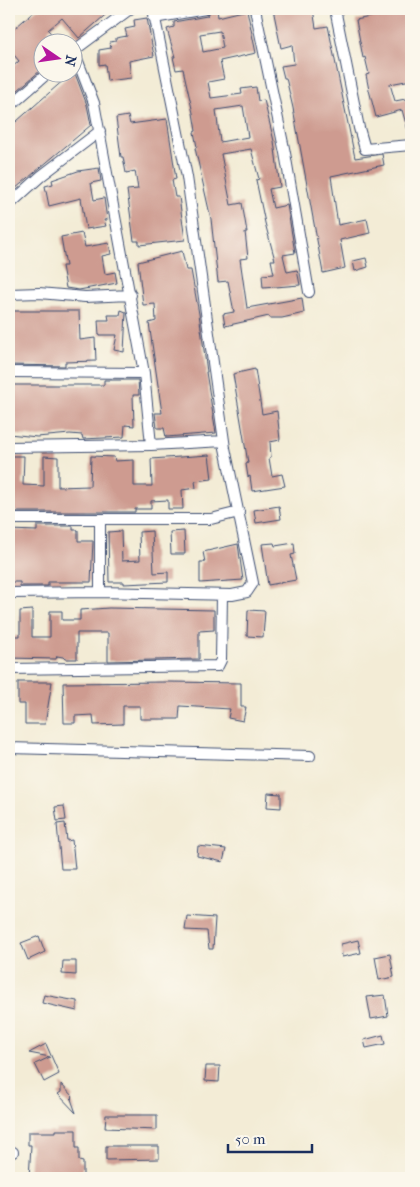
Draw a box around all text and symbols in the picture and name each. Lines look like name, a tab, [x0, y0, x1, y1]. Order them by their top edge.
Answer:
north arrow	[32, 32, 82, 82]
text: N	[61, 54, 80, 68]
scale bar	[228, 1122, 311, 1154]
text: 50 m	[235, 1130, 266, 1148]

